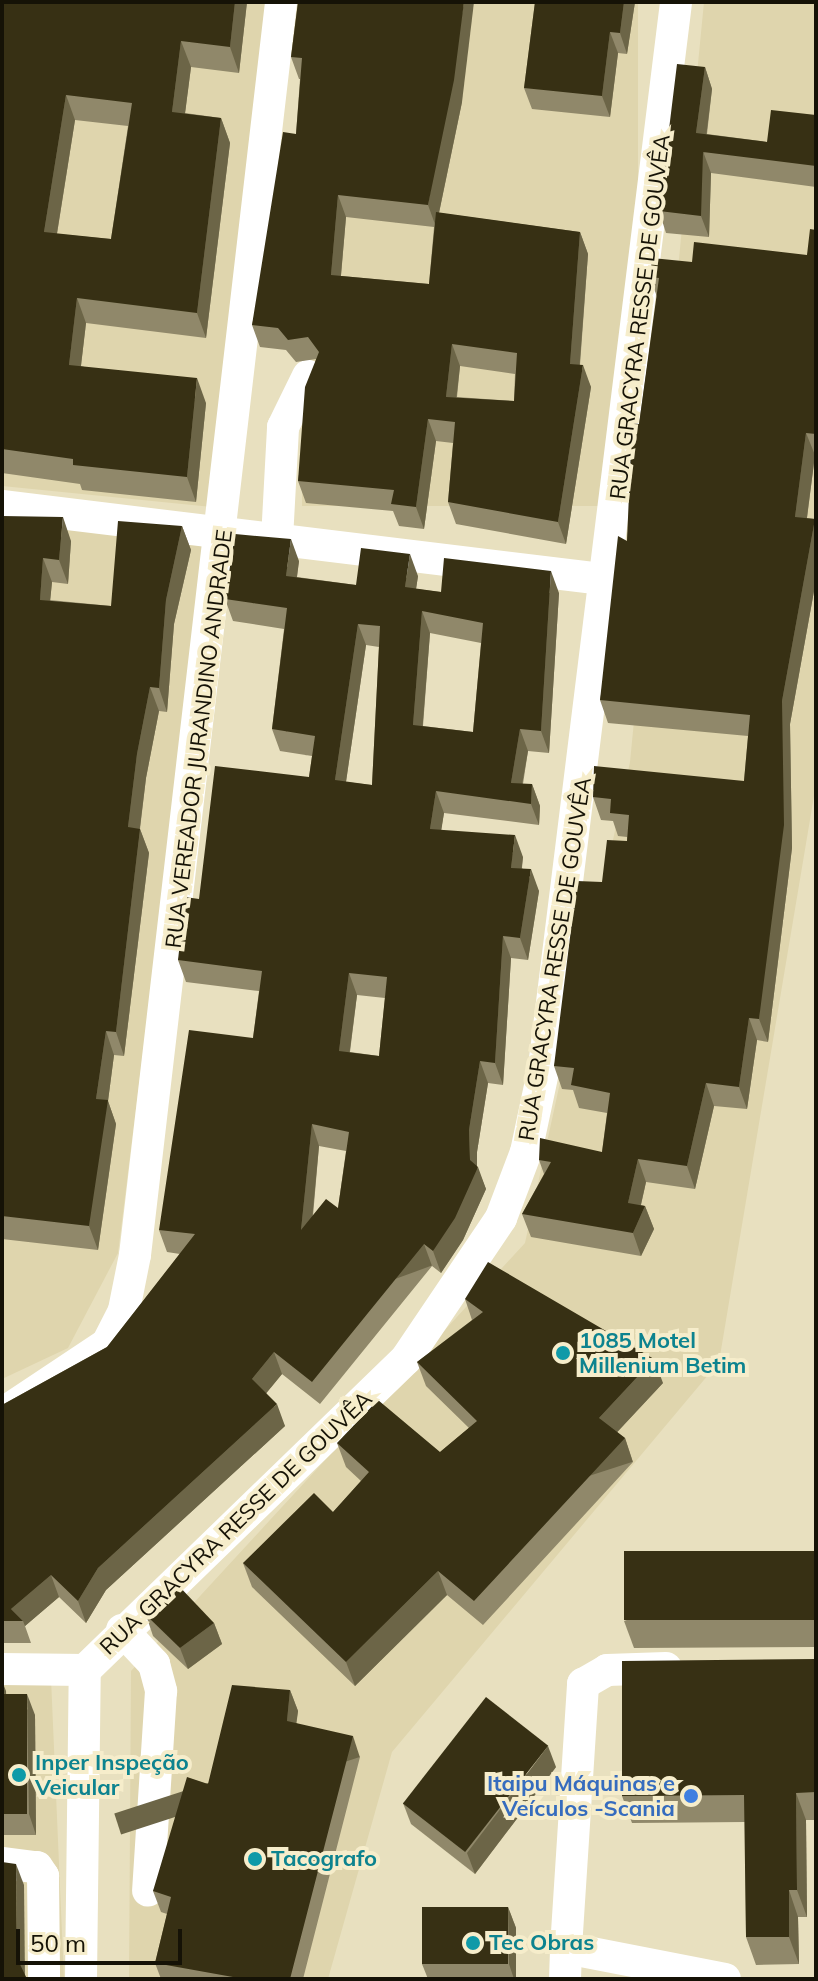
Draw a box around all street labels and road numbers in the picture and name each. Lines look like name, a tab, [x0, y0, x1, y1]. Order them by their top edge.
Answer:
street label: RUA GRACYRA RESSE DE GOUVÊA	[604, 133, 676, 501]
street label: RUA VEREADOR JURANDINO ANDRADE	[160, 528, 238, 950]
street label: RUA GRACYRA RESSE DE GOUVÊA	[513, 775, 597, 1143]
street label: RUA GRACYRA RESSE DE GOUVÊA	[95, 1386, 377, 1660]

